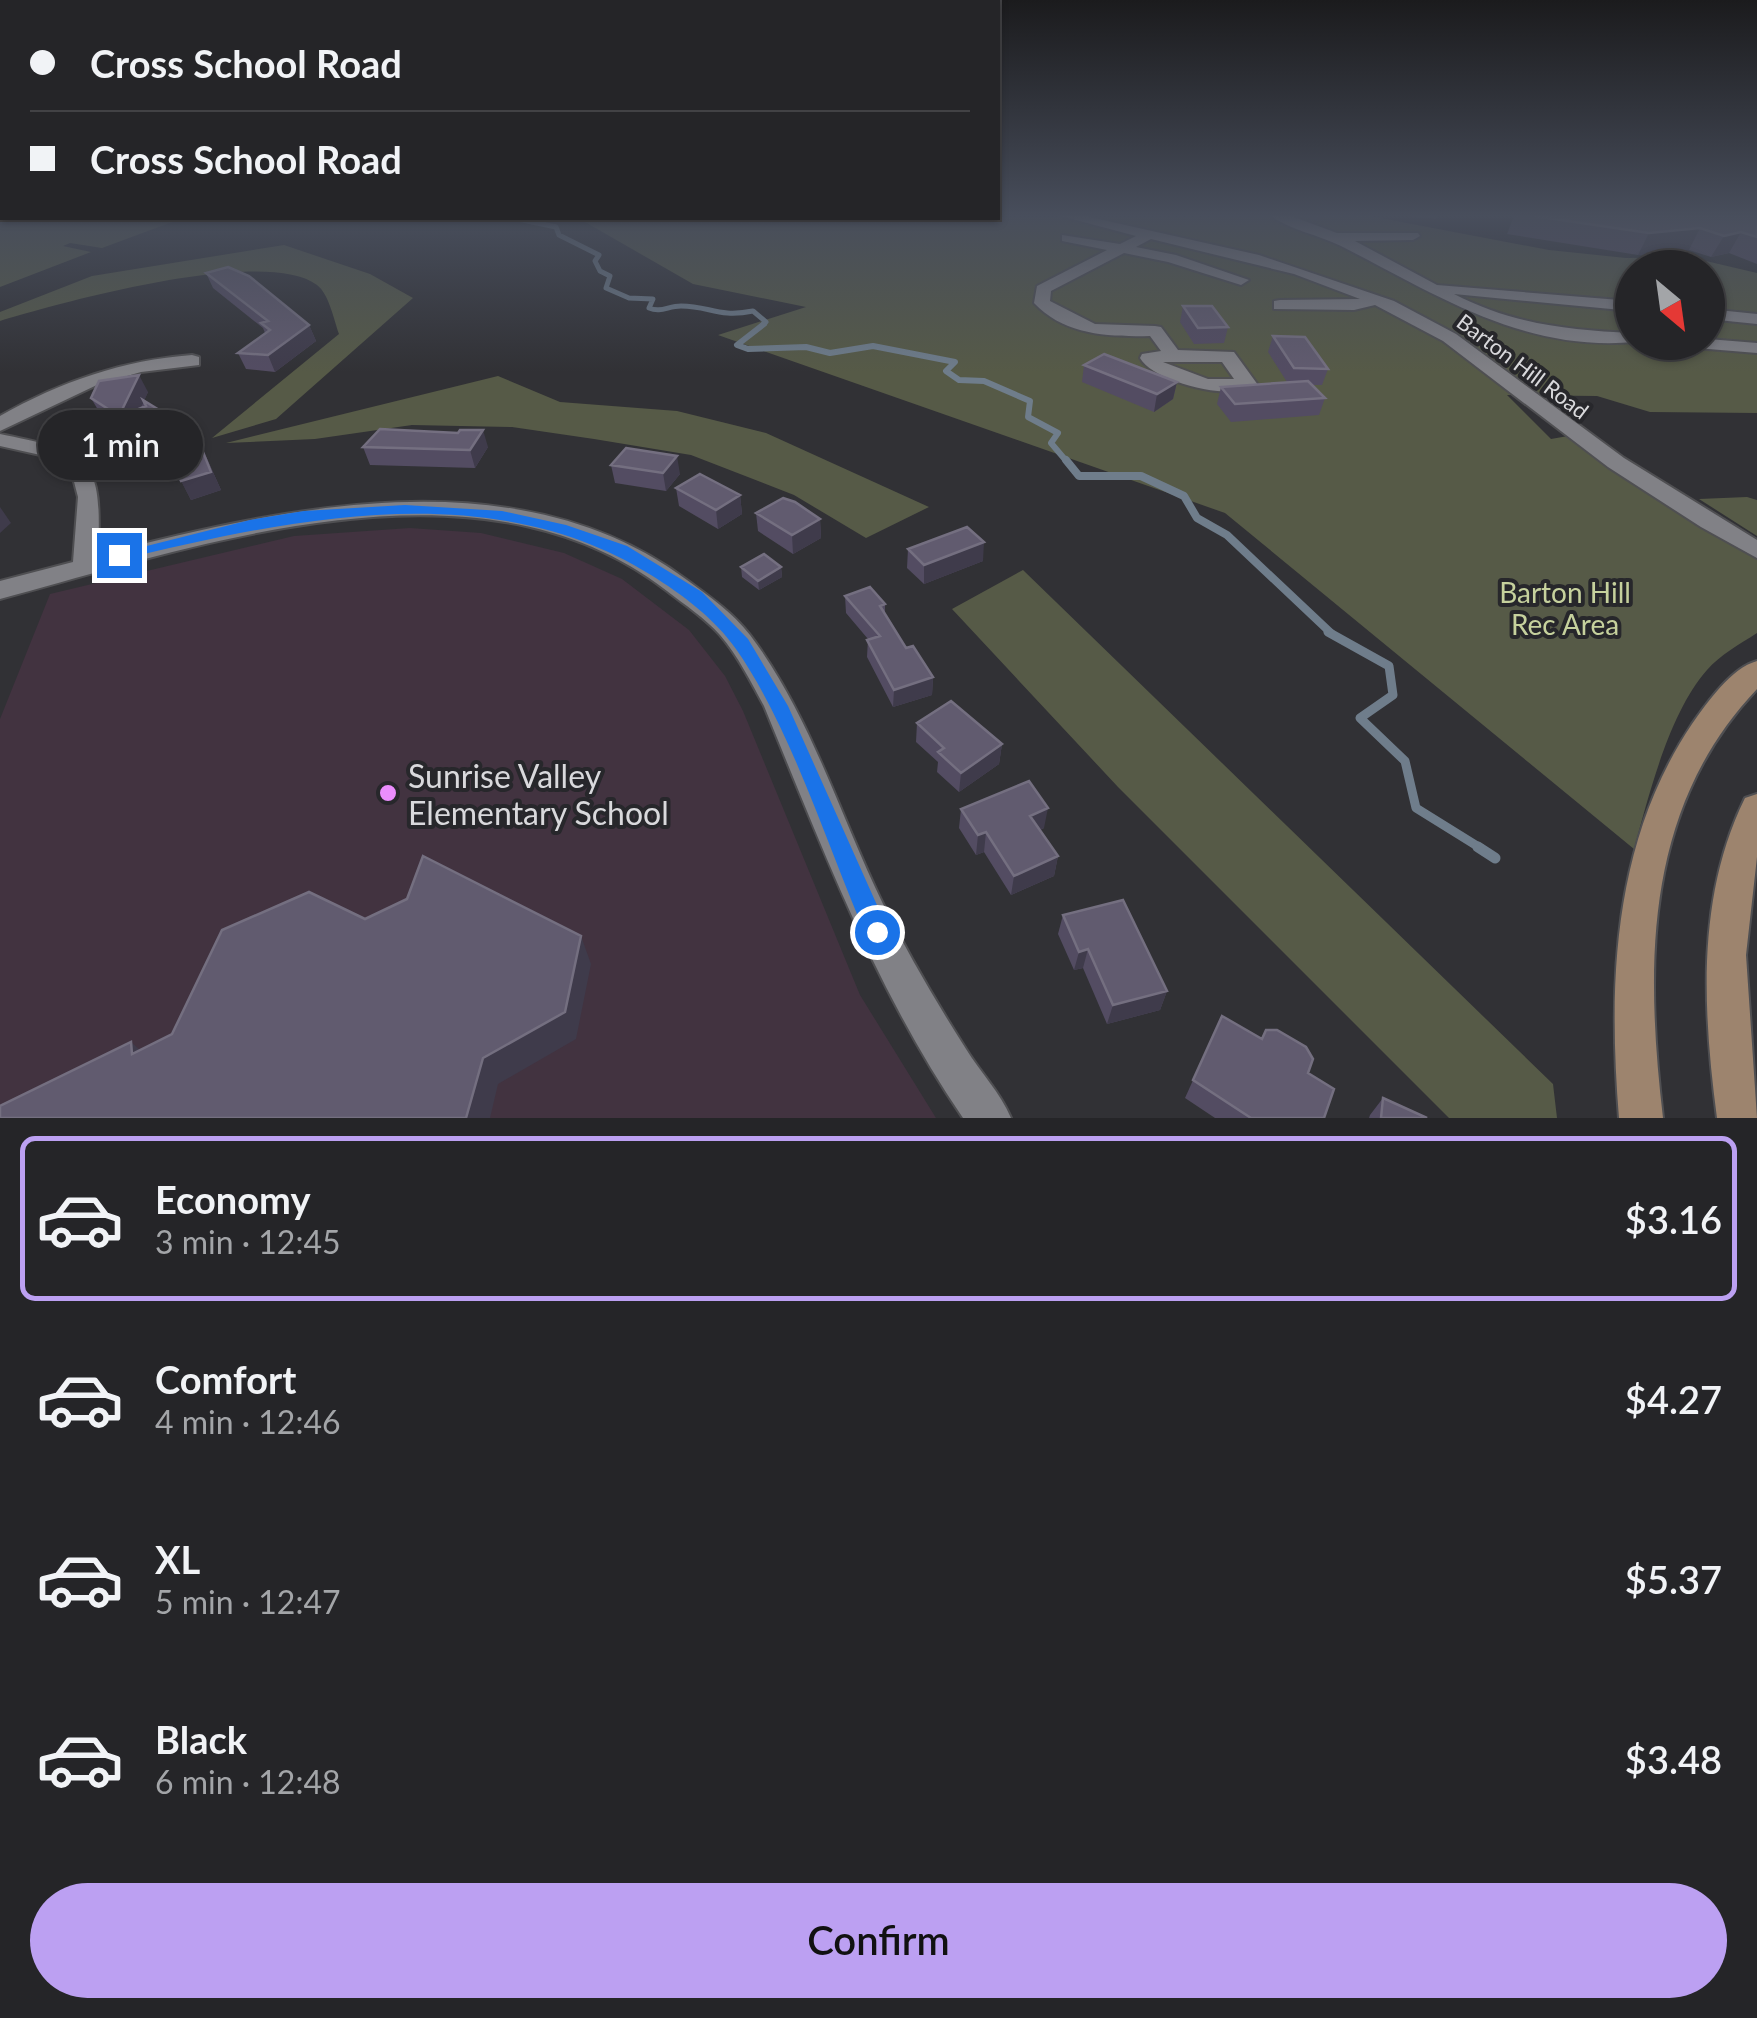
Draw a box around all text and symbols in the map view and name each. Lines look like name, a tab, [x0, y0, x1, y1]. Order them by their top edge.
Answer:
text: Cross School Road	[90, 40, 402, 86]
text: Cross School Road	[90, 136, 402, 182]
north arrow	[1615, 250, 1725, 360]
map controls	[1615, 250, 1725, 360]
street label: Barton Hill Road	[1452, 308, 1594, 424]
callout: 1 min	[36, 410, 202, 480]
text: 1 min	[81, 425, 160, 464]
route end	[97, 533, 142, 578]
park label: Barton Hill Rec Area	[1499, 575, 1631, 641]
place label: Sunrise Valley Elementary School	[408, 756, 669, 832]
marker: Sunrise Valley Elementary School	[377, 782, 399, 804]
route start	[855, 910, 900, 955]
icon: car	[35, 1174, 125, 1264]
text: Economy	[155, 1176, 310, 1222]
text: $3.16	[1625, 1196, 1722, 1242]
text: 3 min · 12:45	[155, 1222, 341, 1261]
icon: car	[35, 1354, 125, 1444]
text: Comfort	[155, 1356, 296, 1402]
text: $4.27	[1625, 1376, 1722, 1422]
text: 4 min · 12:46	[155, 1402, 341, 1441]
icon: car	[35, 1534, 125, 1624]
text: XL	[155, 1536, 200, 1582]
text: $5.37	[1625, 1556, 1722, 1602]
text: 5 min · 12:47	[155, 1582, 341, 1621]
icon: car	[35, 1714, 125, 1804]
text: Black	[155, 1716, 247, 1762]
text: $3.48	[1625, 1736, 1722, 1782]
text: 6 min · 12:48	[155, 1762, 341, 1801]
button: Confirm	[30, 1883, 1727, 1998]

